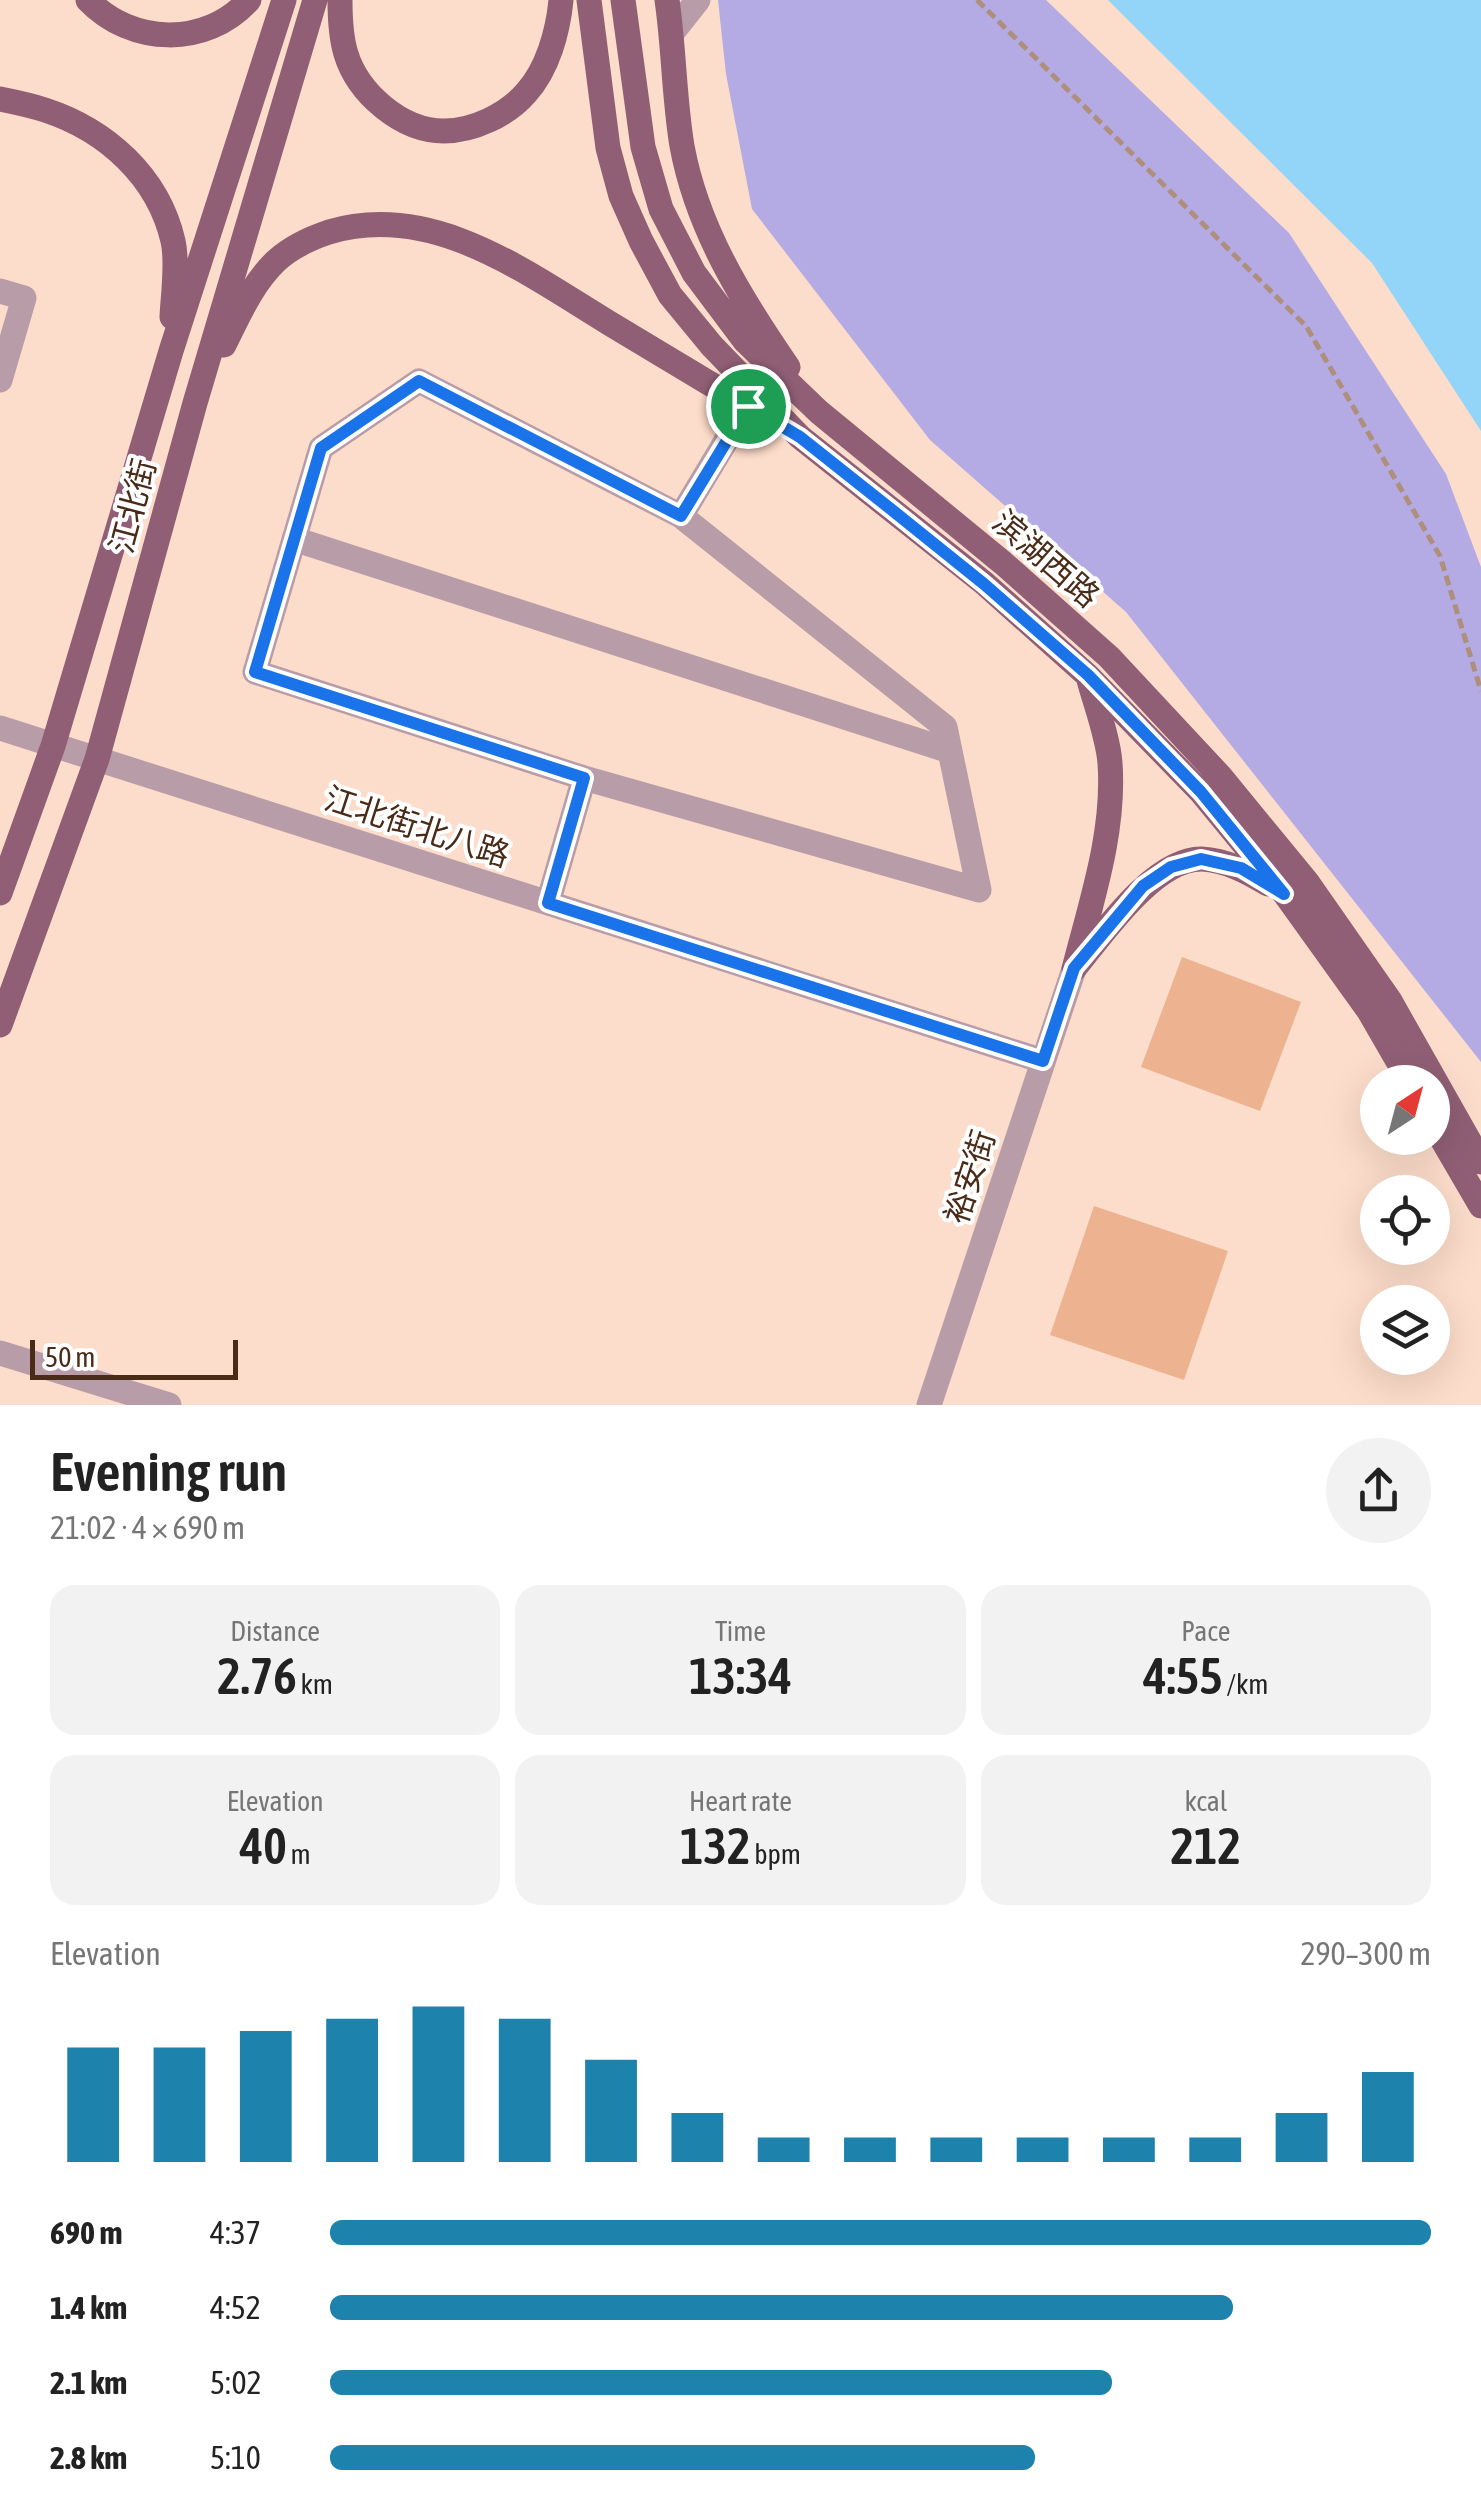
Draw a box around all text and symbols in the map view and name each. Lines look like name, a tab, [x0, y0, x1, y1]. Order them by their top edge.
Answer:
pin	[706, 364, 791, 449]
icon: arrive	[721, 379, 776, 434]
street label: 江北街	[102, 455, 163, 557]
street label: 滨湖西路	[986, 503, 1107, 615]
street label: 江北街北八路	[320, 779, 514, 874]
north arrow	[1360, 1065, 1450, 1155]
map controls	[1360, 1065, 1450, 1375]
street label: 裕安街	[937, 1125, 1002, 1228]
button: locate	[1360, 1175, 1450, 1265]
button: layers	[1360, 1285, 1450, 1375]
scale bar	[30, 1335, 238, 1380]
text: 50 m	[45, 1341, 95, 1373]
button: share	[1326, 1438, 1431, 1543]
text: Evening run	[50, 1440, 287, 1503]
text: 21:02 · 4 × 690 m	[50, 1509, 245, 1546]
text: Distance	[230, 1615, 320, 1647]
text: Time	[715, 1615, 766, 1647]
text: Pace	[1181, 1615, 1230, 1647]
text: 2.76	[217, 1647, 297, 1705]
text: 13:34	[689, 1647, 792, 1705]
text: 4:55	[1143, 1647, 1223, 1705]
text: km	[297, 1668, 333, 1700]
text: /km	[1223, 1668, 1268, 1700]
text: Elevation	[227, 1785, 324, 1817]
text: Heart rate	[689, 1785, 792, 1817]
text: kcal	[1185, 1785, 1227, 1817]
text: 40	[240, 1817, 287, 1875]
text: 132	[680, 1817, 750, 1875]
text: 212	[1171, 1817, 1241, 1875]
text: m	[287, 1838, 311, 1870]
text: bpm	[750, 1838, 801, 1870]
text: Elevation	[50, 1935, 161, 1972]
text: 290–300 m	[1301, 1935, 1431, 1972]
text: 690 m	[50, 2214, 123, 2251]
text: 4:37	[210, 2214, 261, 2251]
text: 1.4 km	[50, 2289, 127, 2326]
text: 4:52	[210, 2289, 261, 2326]
text: 2.1 km	[50, 2364, 127, 2401]
text: 5:02	[210, 2364, 261, 2401]
text: 2.8 km	[50, 2439, 127, 2476]
text: 5:10	[210, 2439, 261, 2476]

